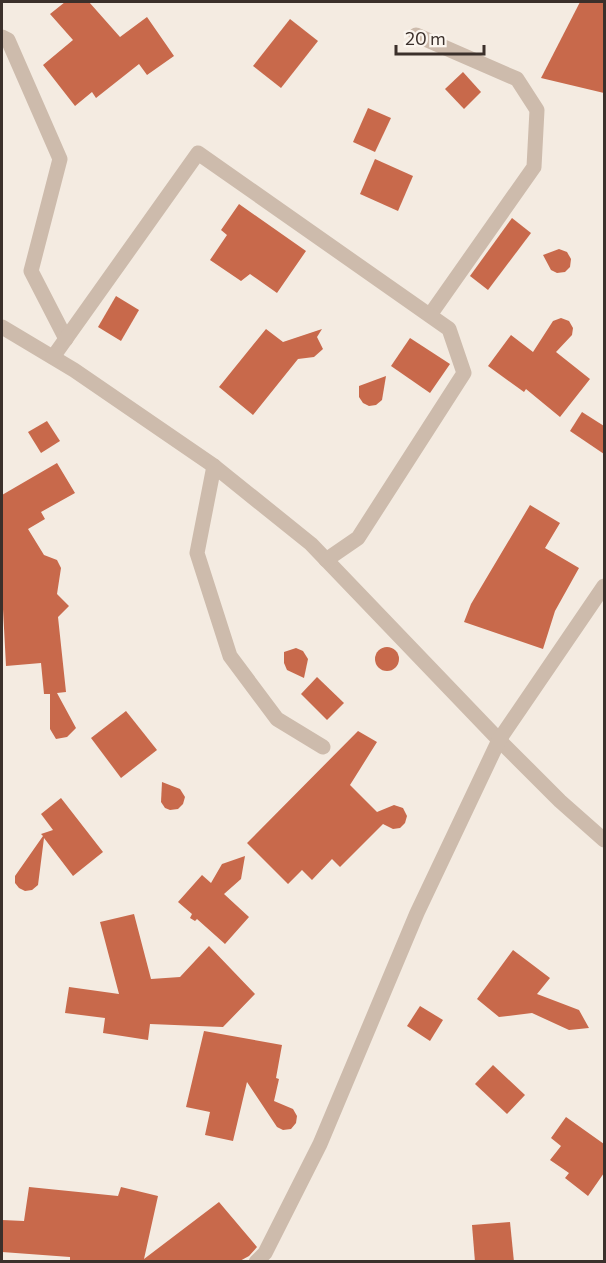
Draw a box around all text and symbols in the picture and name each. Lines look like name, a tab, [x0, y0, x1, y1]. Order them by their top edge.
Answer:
scale bar	[396, 18, 484, 56]
text: 20 m	[405, 27, 446, 49]

